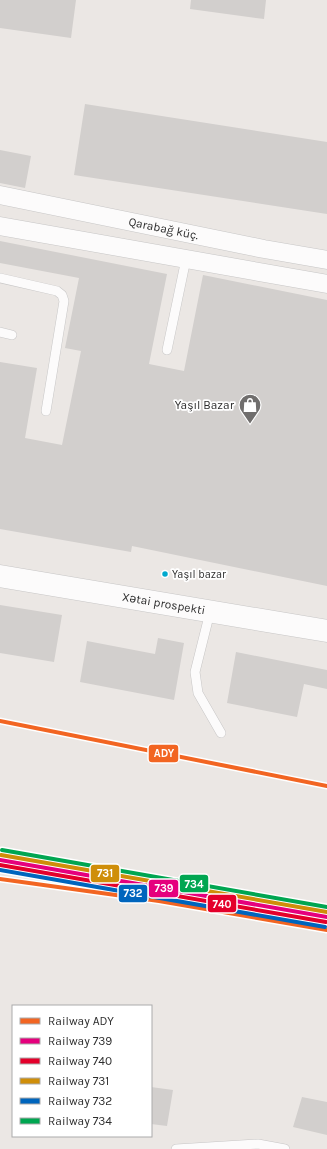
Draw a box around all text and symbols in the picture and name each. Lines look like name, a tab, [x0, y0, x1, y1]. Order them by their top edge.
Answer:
street label: Qarabağ küç.	[127, 214, 200, 242]
shop icon: Yaşıl Bazar	[237, 392, 263, 425]
place label: Yaşıl Bazar	[175, 398, 235, 412]
place label: Yaşıl bazar	[172, 568, 226, 581]
marker: Yaşıl bazar	[160, 569, 170, 579]
street label: Xətai prospekti	[121, 590, 206, 617]
line badge: ADY	[148, 744, 179, 763]
text: ADY	[154, 747, 175, 760]
line badge: 731	[90, 864, 120, 883]
text: 731	[97, 867, 113, 880]
line badge: 734	[179, 874, 209, 893]
text: 734	[185, 878, 204, 891]
line badge: 739	[148, 879, 179, 898]
text: 739	[154, 882, 174, 895]
line badge: 732	[118, 884, 148, 903]
text: 732	[124, 887, 143, 900]
line badge: 740	[207, 894, 237, 913]
text: 740	[213, 898, 232, 911]
legend	[12, 1005, 152, 1137]
text: Railway ADY	[48, 1014, 114, 1028]
text: Railway 739	[48, 1034, 112, 1048]
text: Railway 740	[48, 1054, 112, 1068]
text: Railway 731	[48, 1074, 109, 1088]
text: Railway 732	[48, 1094, 112, 1108]
text: Railway 734	[48, 1114, 112, 1128]

